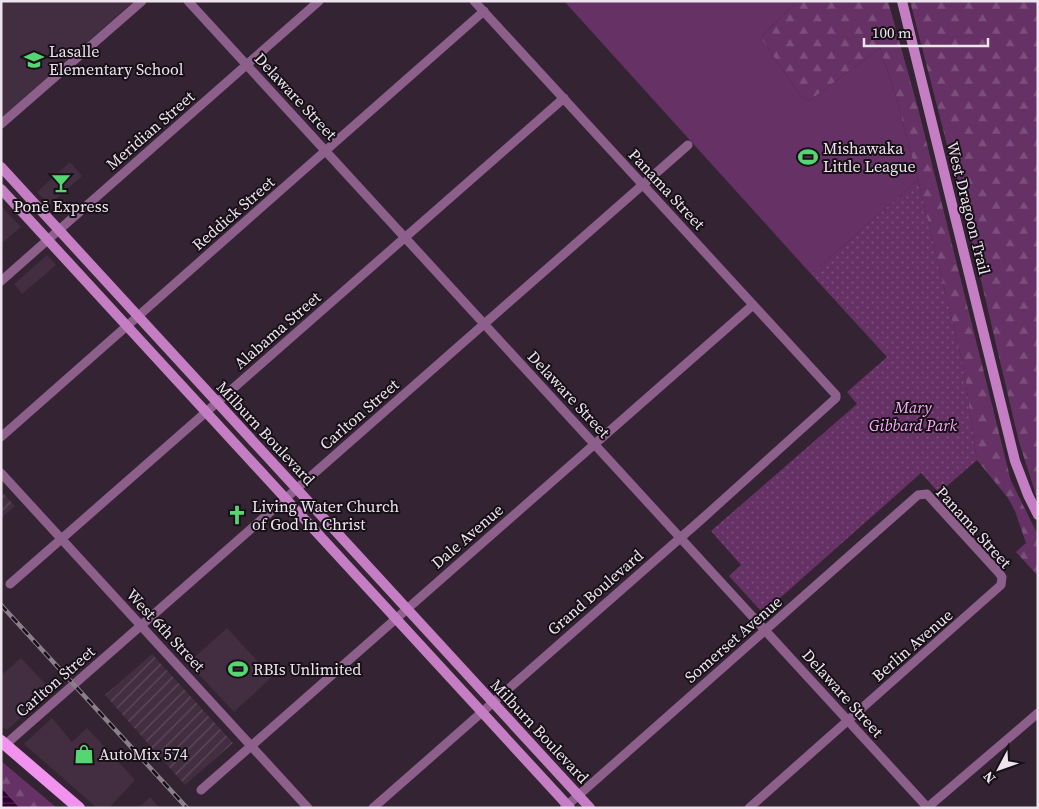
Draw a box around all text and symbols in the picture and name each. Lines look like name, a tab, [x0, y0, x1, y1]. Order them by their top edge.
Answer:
scale bar	[864, 15, 988, 47]
text: 100 m	[872, 22, 912, 43]
place label: Lasalle Elementary School	[49, 40, 184, 80]
street label: Delaware Street	[250, 48, 343, 145]
school or university icon: Lasalle Elementary School	[23, 49, 45, 71]
street label: Meridian Street	[101, 85, 200, 175]
place label: Mishawaka Little League	[823, 137, 916, 177]
street label: West Dragoon Trail	[942, 139, 996, 277]
street label: Panama Street	[624, 144, 711, 235]
sports icon: Mishawaka Little League	[797, 146, 819, 168]
street label: Reddick Street	[187, 170, 280, 255]
bar icon: Ponē Express	[50, 172, 72, 194]
place label: Ponē Express	[13, 195, 109, 217]
street label: Alabama Street	[229, 286, 326, 374]
street label: Delaware Street	[523, 346, 616, 443]
street label: Carlton Street	[315, 373, 404, 455]
street label: Milburn Boulevard	[212, 376, 320, 490]
park label: Mary Gibbard Park	[869, 396, 957, 436]
street label: Panama Street	[931, 481, 1017, 573]
place label: Living Water Church of God In Christ	[252, 495, 400, 535]
street label: Dale Avenue	[426, 499, 508, 573]
church icon: Living Water Church of God In Christ	[226, 504, 248, 526]
street label: Grand Boulevard	[542, 544, 648, 640]
street label: West 6th Street	[122, 584, 211, 677]
street label: Somerset Avenue	[679, 590, 787, 688]
street label: Berlin Avenue	[867, 604, 957, 686]
street label: Carlton Street	[11, 640, 100, 722]
street label: Delaware Street	[797, 644, 889, 742]
sports icon: RBIs Unlimited	[227, 658, 249, 680]
place label: RBIs Unlimited	[253, 658, 361, 680]
street label: Milburn Boulevard	[486, 674, 594, 788]
shop icon: AutoMix 574	[73, 743, 95, 765]
place label: AutoMix 574	[99, 743, 188, 765]
north arrow	[974, 744, 1024, 794]
text: N	[978, 767, 1000, 788]

